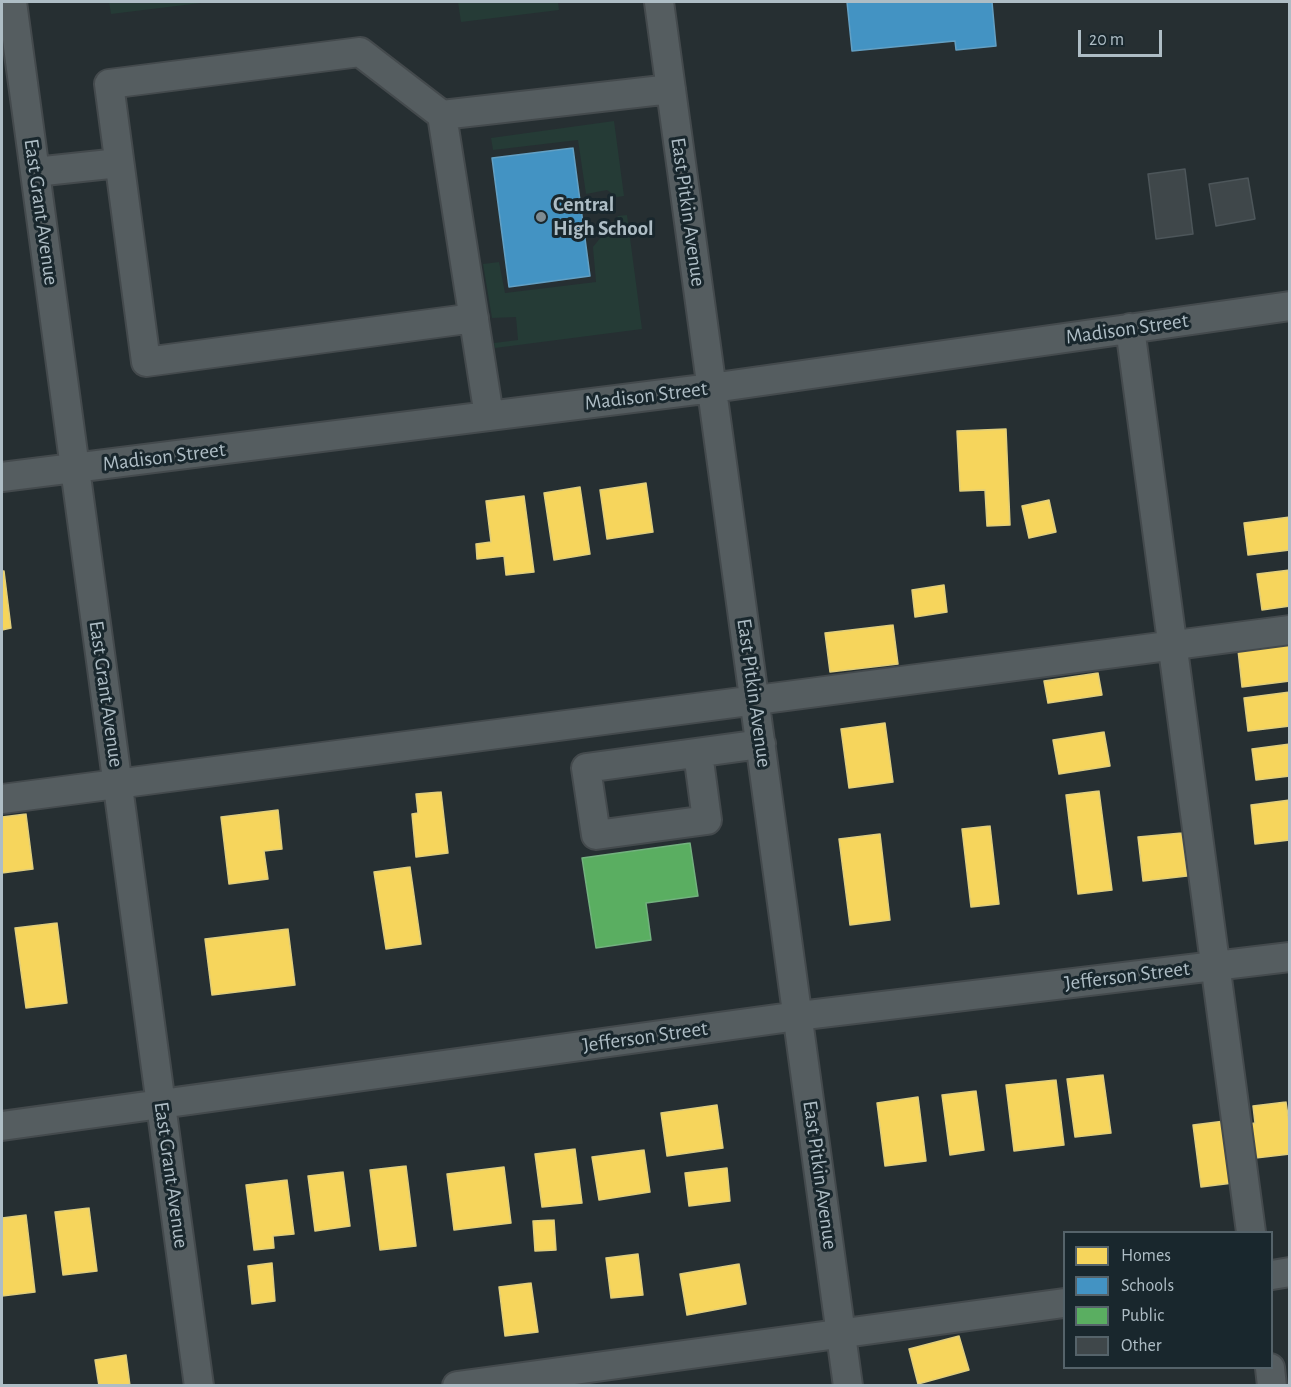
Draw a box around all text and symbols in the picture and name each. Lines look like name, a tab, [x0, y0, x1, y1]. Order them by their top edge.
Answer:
scale bar	[1081, 18, 1165, 56]
text: 20 m	[1089, 31, 1124, 49]
street label: East Pitkin Avenue	[665, 136, 711, 288]
street label: East Grant Avenue	[18, 137, 64, 287]
place label: Central High School	[553, 192, 654, 242]
marker: Central High School	[534, 210, 548, 224]
street label: Madison Street	[1064, 308, 1190, 350]
street label: Madison Street	[583, 376, 709, 416]
street label: Madison Street	[101, 437, 227, 477]
street label: East Pitkin Avenue	[731, 617, 777, 769]
street label: East Grant Avenue	[83, 619, 129, 769]
street label: Jefferson Street	[1063, 956, 1191, 996]
street label: Jefferson Street	[581, 1016, 709, 1058]
street label: East Pitkin Avenue	[797, 1099, 843, 1251]
street label: East Grant Avenue	[148, 1100, 194, 1250]
legend	[1063, 1231, 1273, 1369]
text: Homes	[1121, 1247, 1171, 1265]
text: Schools	[1121, 1277, 1174, 1295]
text: Public	[1121, 1307, 1164, 1325]
text: Other	[1121, 1337, 1162, 1355]

